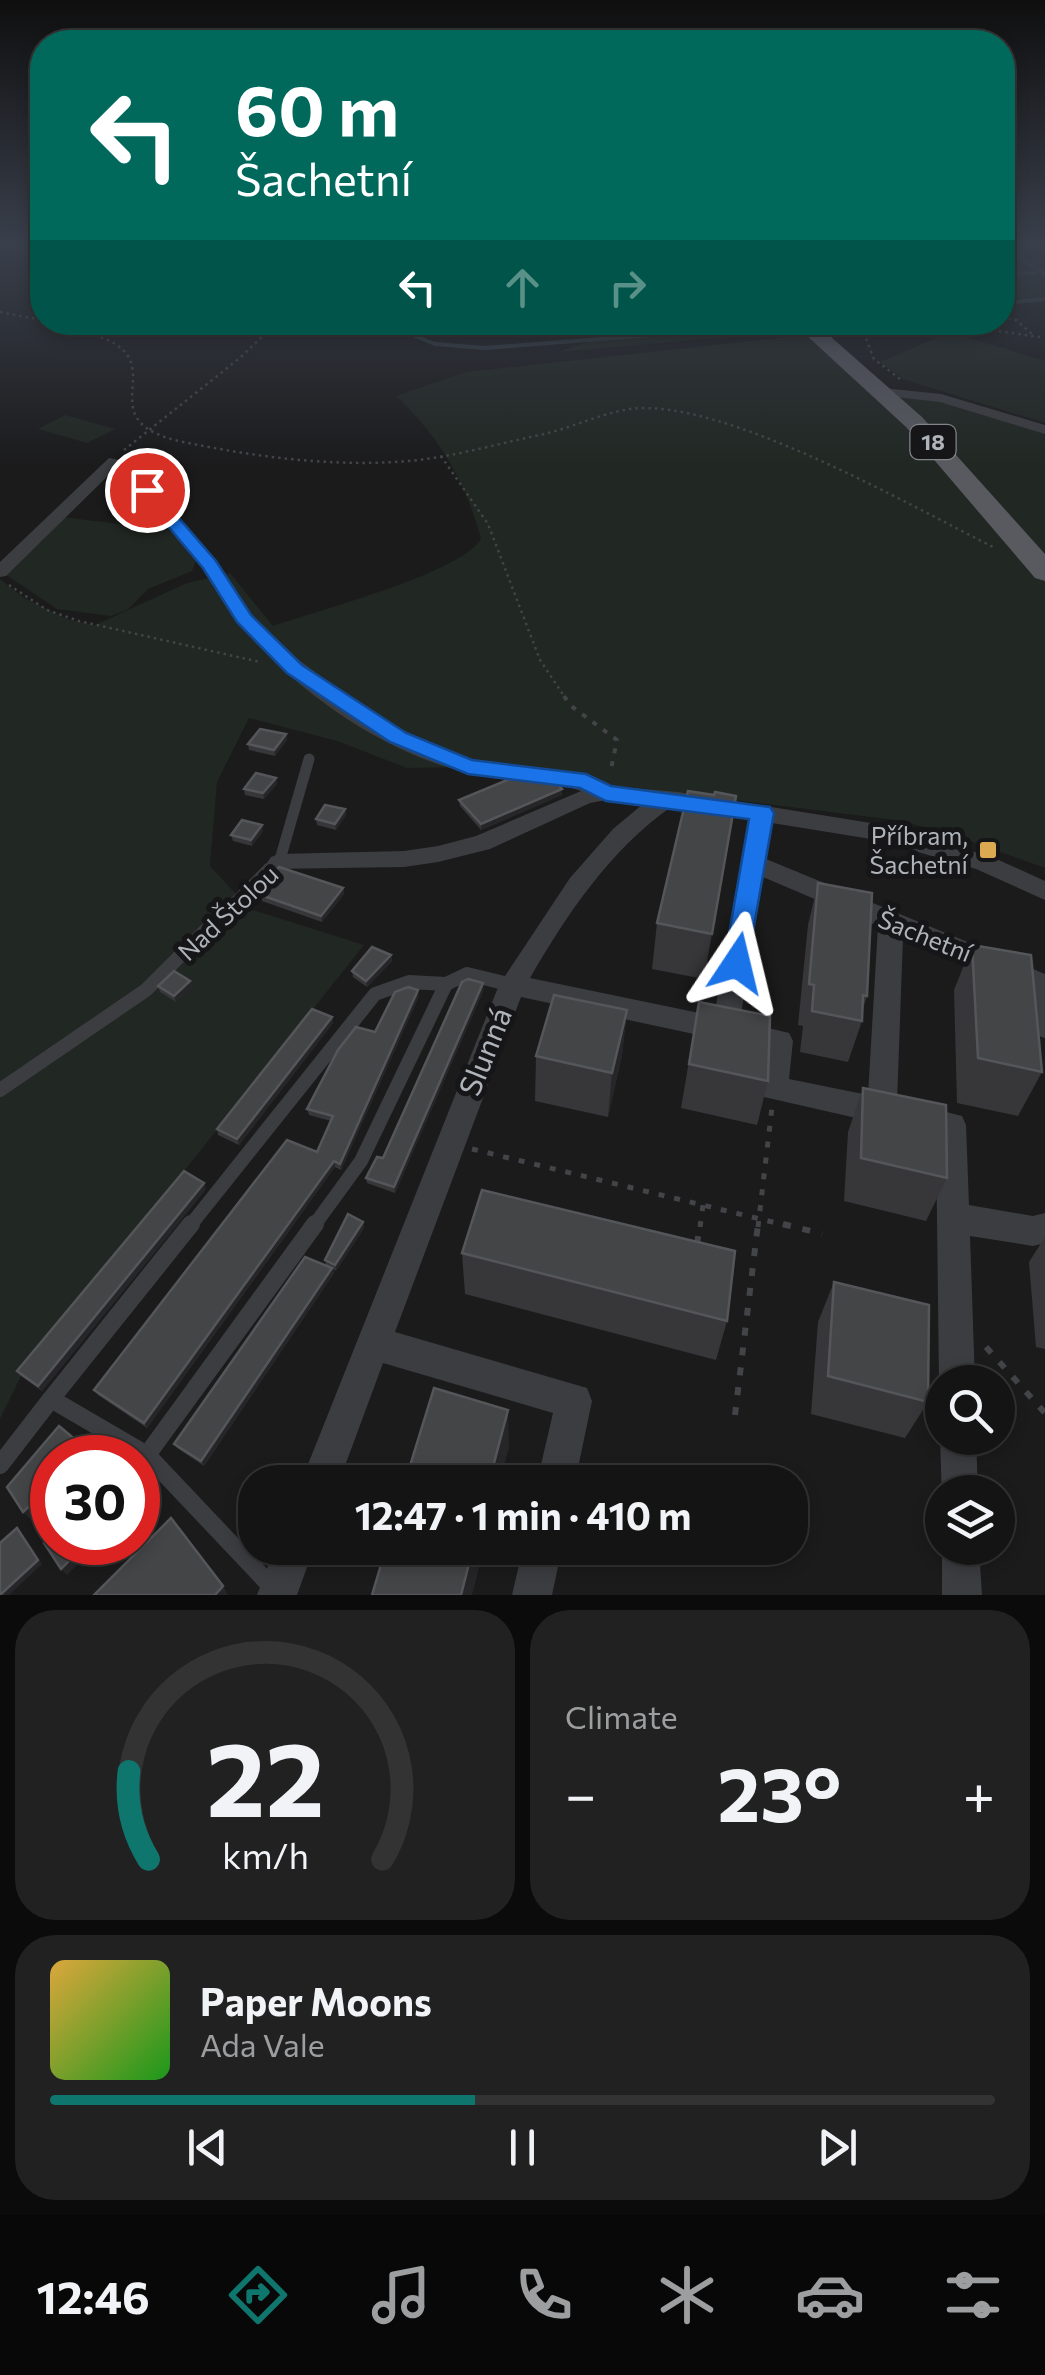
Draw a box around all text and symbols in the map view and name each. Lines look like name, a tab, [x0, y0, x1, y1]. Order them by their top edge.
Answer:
text: 60 m	[235, 65, 399, 150]
icon: left	[70, 70, 200, 200]
text: Šachetní	[235, 150, 412, 205]
icon: left	[390, 260, 445, 315]
icon: ahead	[495, 260, 550, 315]
icon: right	[600, 260, 655, 315]
road number: 18	[910, 425, 956, 459]
pin	[105, 448, 190, 533]
icon: arrive	[120, 463, 175, 518]
place label: Příbram, Šachetní	[870, 820, 970, 879]
marker: Příbram, Šachetní	[977, 839, 999, 861]
street label: Nad Štolou	[171, 858, 284, 966]
street label: Šachetní	[874, 903, 978, 968]
position arrow	[685, 911, 789, 1015]
street label: Slunná	[449, 1002, 518, 1101]
map controls	[925, 1365, 1015, 1565]
button: search	[925, 1365, 1015, 1455]
speed limit sign: 30	[30, 1435, 160, 1565]
button: layers	[925, 1475, 1015, 1565]
text: 12:47 · 1 min · 410 m	[355, 1491, 691, 1538]
text: Climate	[565, 1696, 678, 1736]
text: 22	[206, 1711, 324, 1838]
text: 23°	[718, 1746, 841, 1837]
text: −	[565, 1759, 596, 1826]
text: +	[963, 1759, 995, 1826]
text: km/h	[222, 1833, 308, 1876]
text: Paper Moons	[200, 1977, 432, 2024]
text: Ada Vale	[200, 2024, 325, 2064]
icon: previous	[180, 2120, 235, 2175]
icon: pause	[495, 2120, 550, 2175]
icon: next	[810, 2120, 865, 2175]
icon: directions	[223, 2260, 293, 2330]
icon: music	[366, 2260, 436, 2330]
icon: phone	[509, 2260, 579, 2330]
icon: climate	[652, 2260, 722, 2330]
icon: car	[795, 2260, 865, 2330]
icon: filters	[938, 2260, 1008, 2330]
text: 12:46	[37, 2268, 150, 2323]

